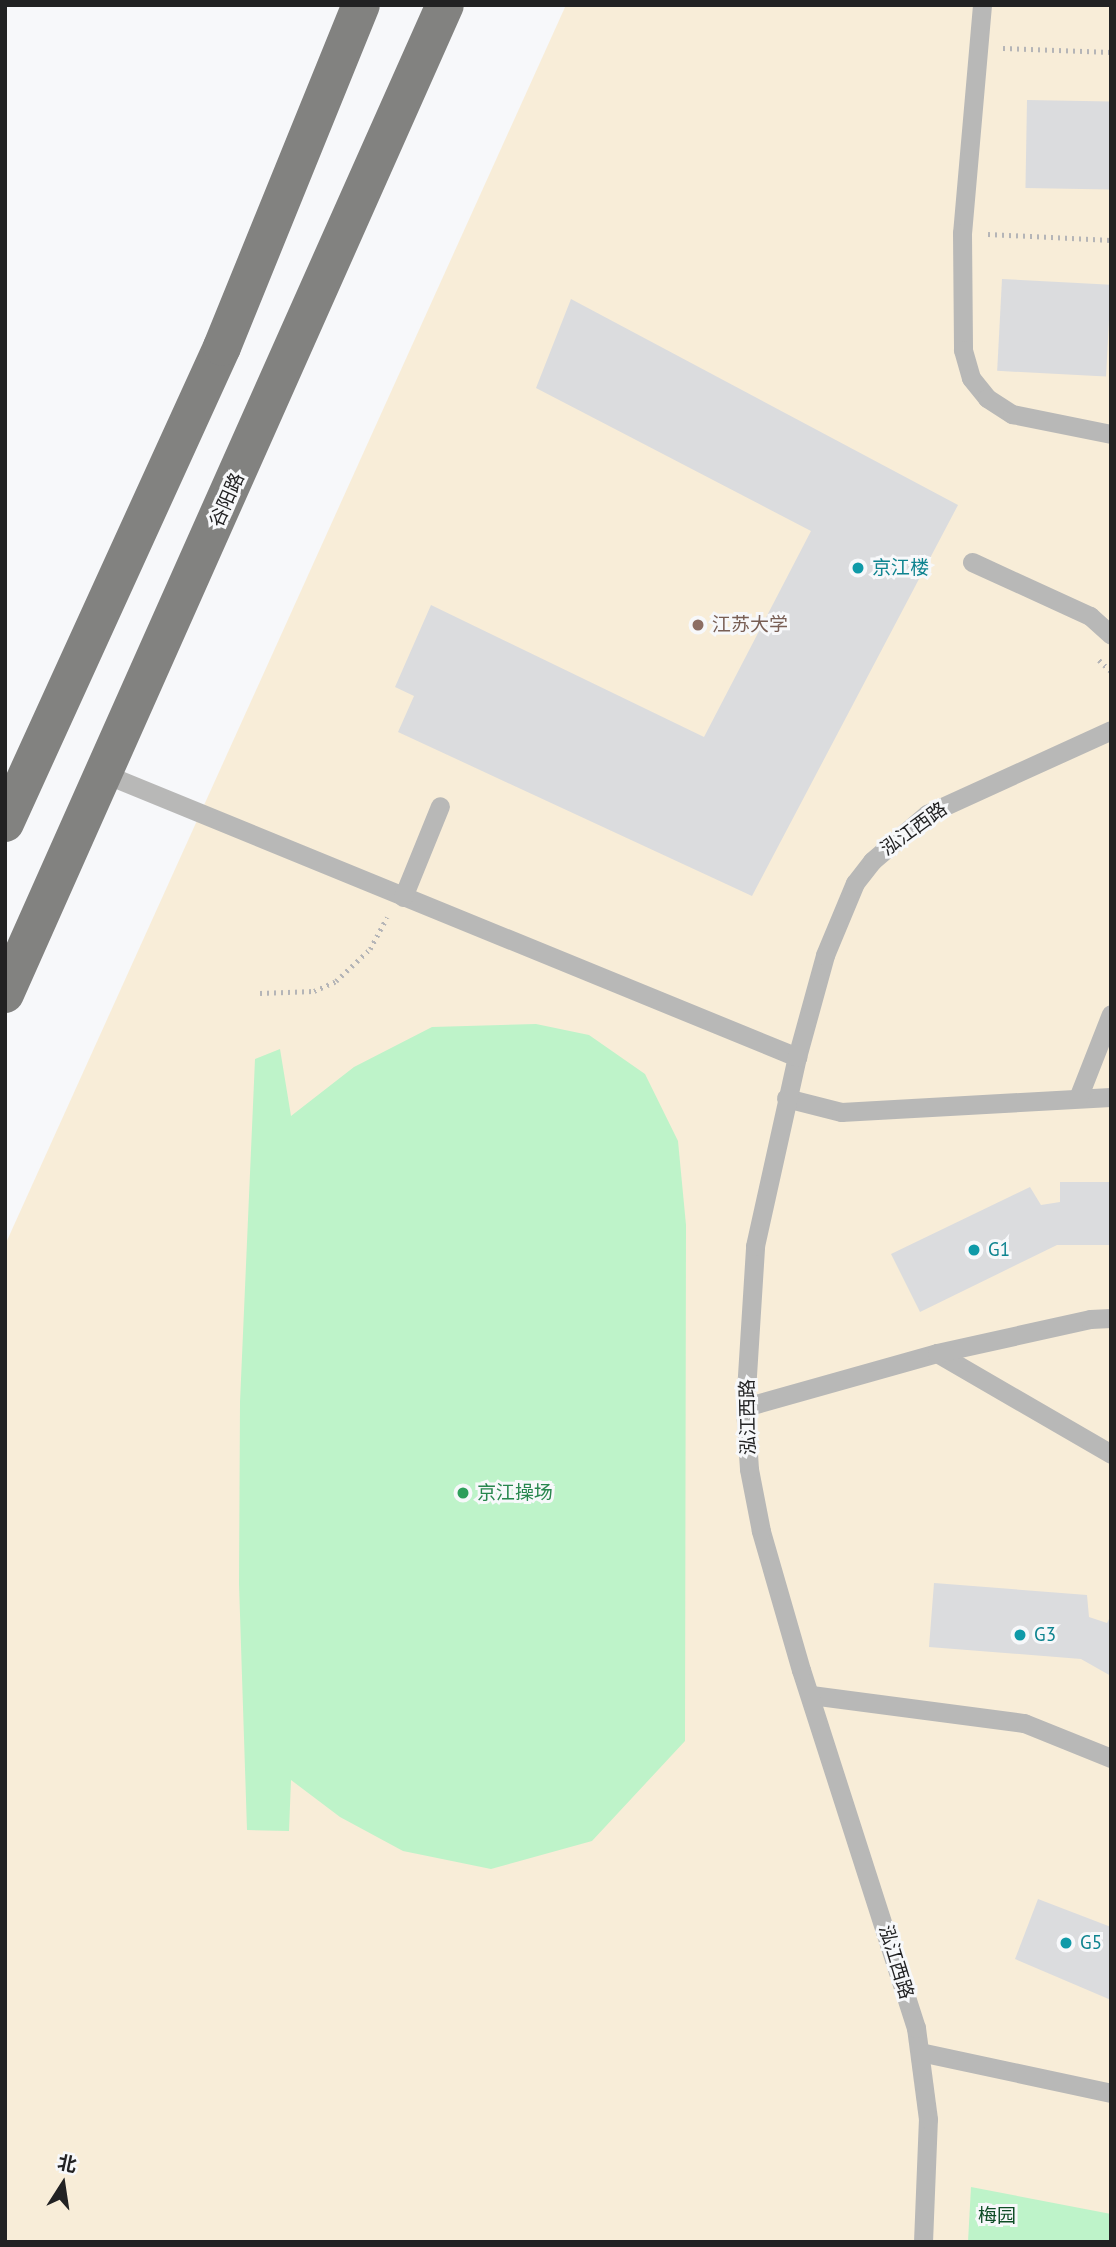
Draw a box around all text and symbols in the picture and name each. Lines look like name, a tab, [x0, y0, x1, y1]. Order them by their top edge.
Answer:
street label: 谷阳路	[205, 469, 249, 531]
place label: 京江楼	[872, 557, 929, 579]
marker: 京江楼	[850, 560, 866, 576]
place label: 江苏大学	[712, 614, 788, 636]
marker: 江苏大学	[690, 617, 706, 633]
street label: 泓江西路	[877, 797, 951, 861]
place label: G1	[988, 1239, 1010, 1261]
marker: G1	[966, 1242, 982, 1258]
street label: 泓江西路	[736, 1379, 760, 1455]
place label: 京江操场	[477, 1482, 553, 1504]
marker: 京江操场	[455, 1485, 471, 1501]
place label: G3	[1034, 1624, 1056, 1646]
marker: G3	[1012, 1627, 1028, 1643]
street label: 泓江西路	[874, 1922, 918, 2002]
place label: G5	[1080, 1932, 1102, 1954]
marker: G5	[1058, 1935, 1074, 1951]
north arrow	[28, 2149, 98, 2219]
text: 北	[56, 2150, 79, 2177]
park label: 梅园	[978, 2205, 1016, 2227]

